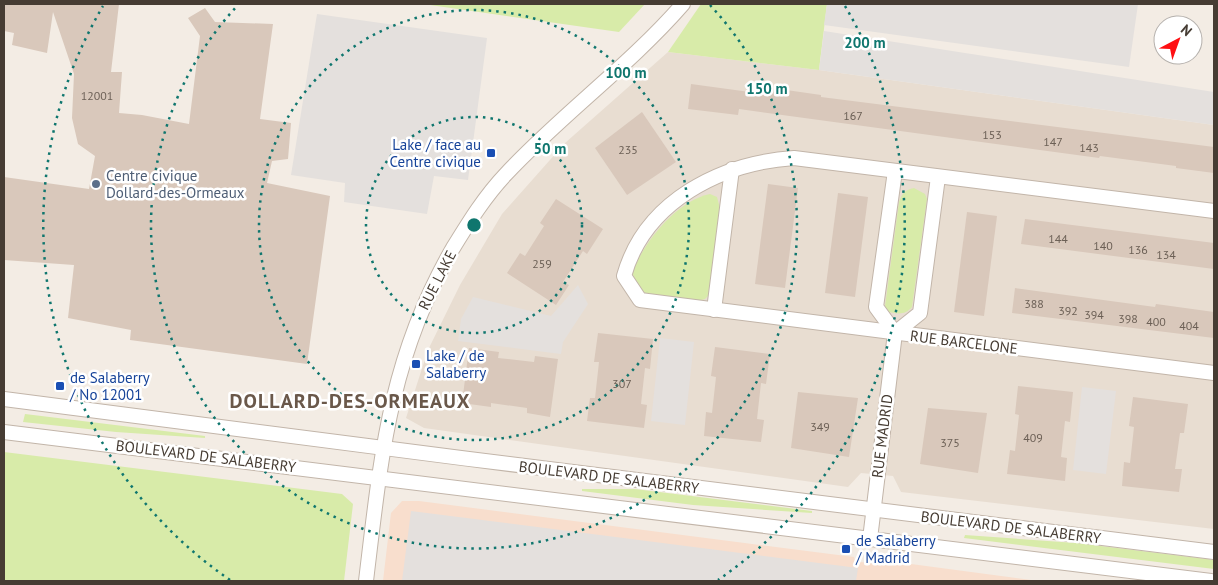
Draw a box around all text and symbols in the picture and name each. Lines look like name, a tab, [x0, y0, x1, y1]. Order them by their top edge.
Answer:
north arrow	[1153, 15, 1203, 65]
text: N	[1177, 20, 1196, 40]
text: 200 m	[844, 33, 886, 52]
text: 100 m	[605, 63, 647, 82]
text: 150 m	[746, 79, 788, 98]
house number: 12001	[81, 88, 113, 103]
house number: 167	[843, 108, 863, 123]
house number: 153	[982, 127, 1002, 142]
house number: 147	[1043, 134, 1063, 149]
place label: Lake / face au Centre civique	[390, 135, 481, 171]
text: 50 m	[534, 139, 566, 158]
house number: 143	[1079, 140, 1099, 155]
house number: 235	[618, 142, 638, 157]
marker: Lake / face au Centre civique	[485, 147, 497, 159]
place label: Centre civique Dollard-des-Ormeaux	[106, 166, 245, 202]
marker: Centre civique Dollard-des-Ormeaux	[90, 178, 102, 190]
centre of rings	[465, 216, 483, 234]
house number: 144	[1048, 231, 1068, 246]
house number: 140	[1093, 238, 1113, 253]
house number: 136	[1128, 242, 1148, 257]
street label: RUE LAKE	[414, 247, 460, 313]
house number: 134	[1156, 247, 1176, 262]
house number: 259	[532, 256, 552, 271]
house number: 388	[1024, 296, 1044, 311]
house number: 392	[1058, 303, 1078, 318]
house number: 394	[1084, 307, 1104, 322]
house number: 398	[1118, 311, 1138, 326]
house number: 400	[1146, 314, 1166, 329]
house number: 404	[1179, 318, 1199, 333]
street label: RUE BARCELONE	[909, 326, 1019, 358]
place label: Lake / de Salaberry	[426, 346, 486, 382]
marker: Lake / de Salaberry	[410, 358, 422, 370]
place label: de Salaberry / No 12001	[69, 368, 150, 404]
house number: 307	[612, 376, 632, 391]
marker: de Salaberry / No 12001	[54, 380, 66, 392]
district label: DOLLARD-DES-ORMEAUX	[230, 388, 470, 414]
street label: RUE MADRID	[867, 393, 897, 479]
house number: 349	[810, 419, 830, 434]
house number: 409	[1023, 430, 1043, 445]
house number: 375	[940, 435, 960, 450]
street label: BOULEVARD DE SALABERRY	[115, 436, 298, 477]
street label: BOULEVARD DE SALABERRY	[518, 457, 701, 498]
street label: BOULEVARD DE SALABERRY	[920, 507, 1103, 548]
place label: de Salaberry / Madrid	[855, 531, 936, 567]
marker: de Salaberry / Madrid	[840, 543, 852, 555]

